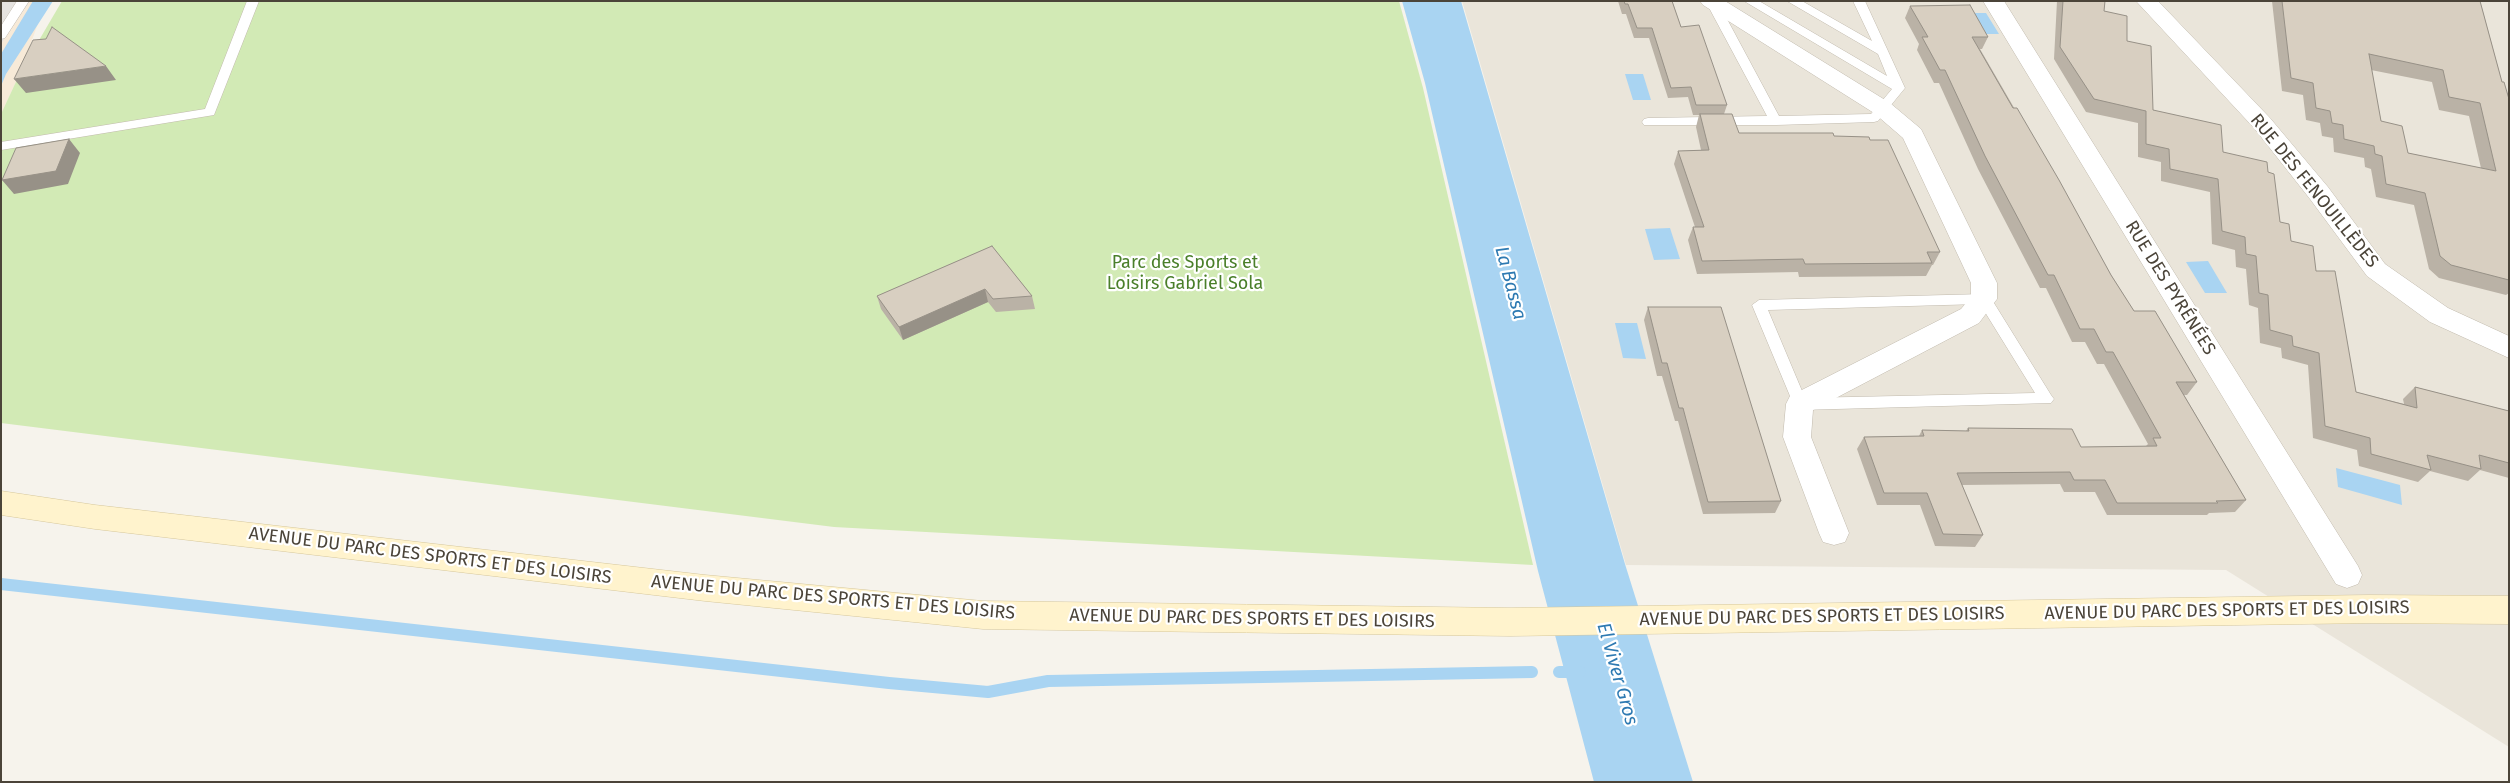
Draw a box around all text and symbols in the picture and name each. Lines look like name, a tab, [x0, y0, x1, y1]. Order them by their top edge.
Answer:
street label: RUE DES FENOUILLÈDES	[2245, 110, 2383, 272]
street label: RUE DES PYRÉNÉES	[2120, 217, 2220, 359]
water label: La Bassa	[1489, 244, 1531, 322]
park label: Parc des Sports et Loisirs Gabriel Sola	[1107, 252, 1263, 294]
street label: AVENUE DU PARC DES SPORTS ET DES LOISIRS	[247, 523, 613, 589]
street label: AVENUE DU PARC DES SPORTS ET DES LOISIRS	[650, 571, 1016, 625]
street label: AVENUE DU PARC DES SPORTS ET DES LOISIRS	[2044, 597, 2410, 625]
street label: AVENUE DU PARC DES SPORTS ET DES LOISIRS	[1639, 603, 2005, 631]
street label: AVENUE DU PARC DES SPORTS ET DES LOISIRS	[1069, 605, 1435, 633]
water label: El Viver Gros	[1592, 620, 1642, 728]

